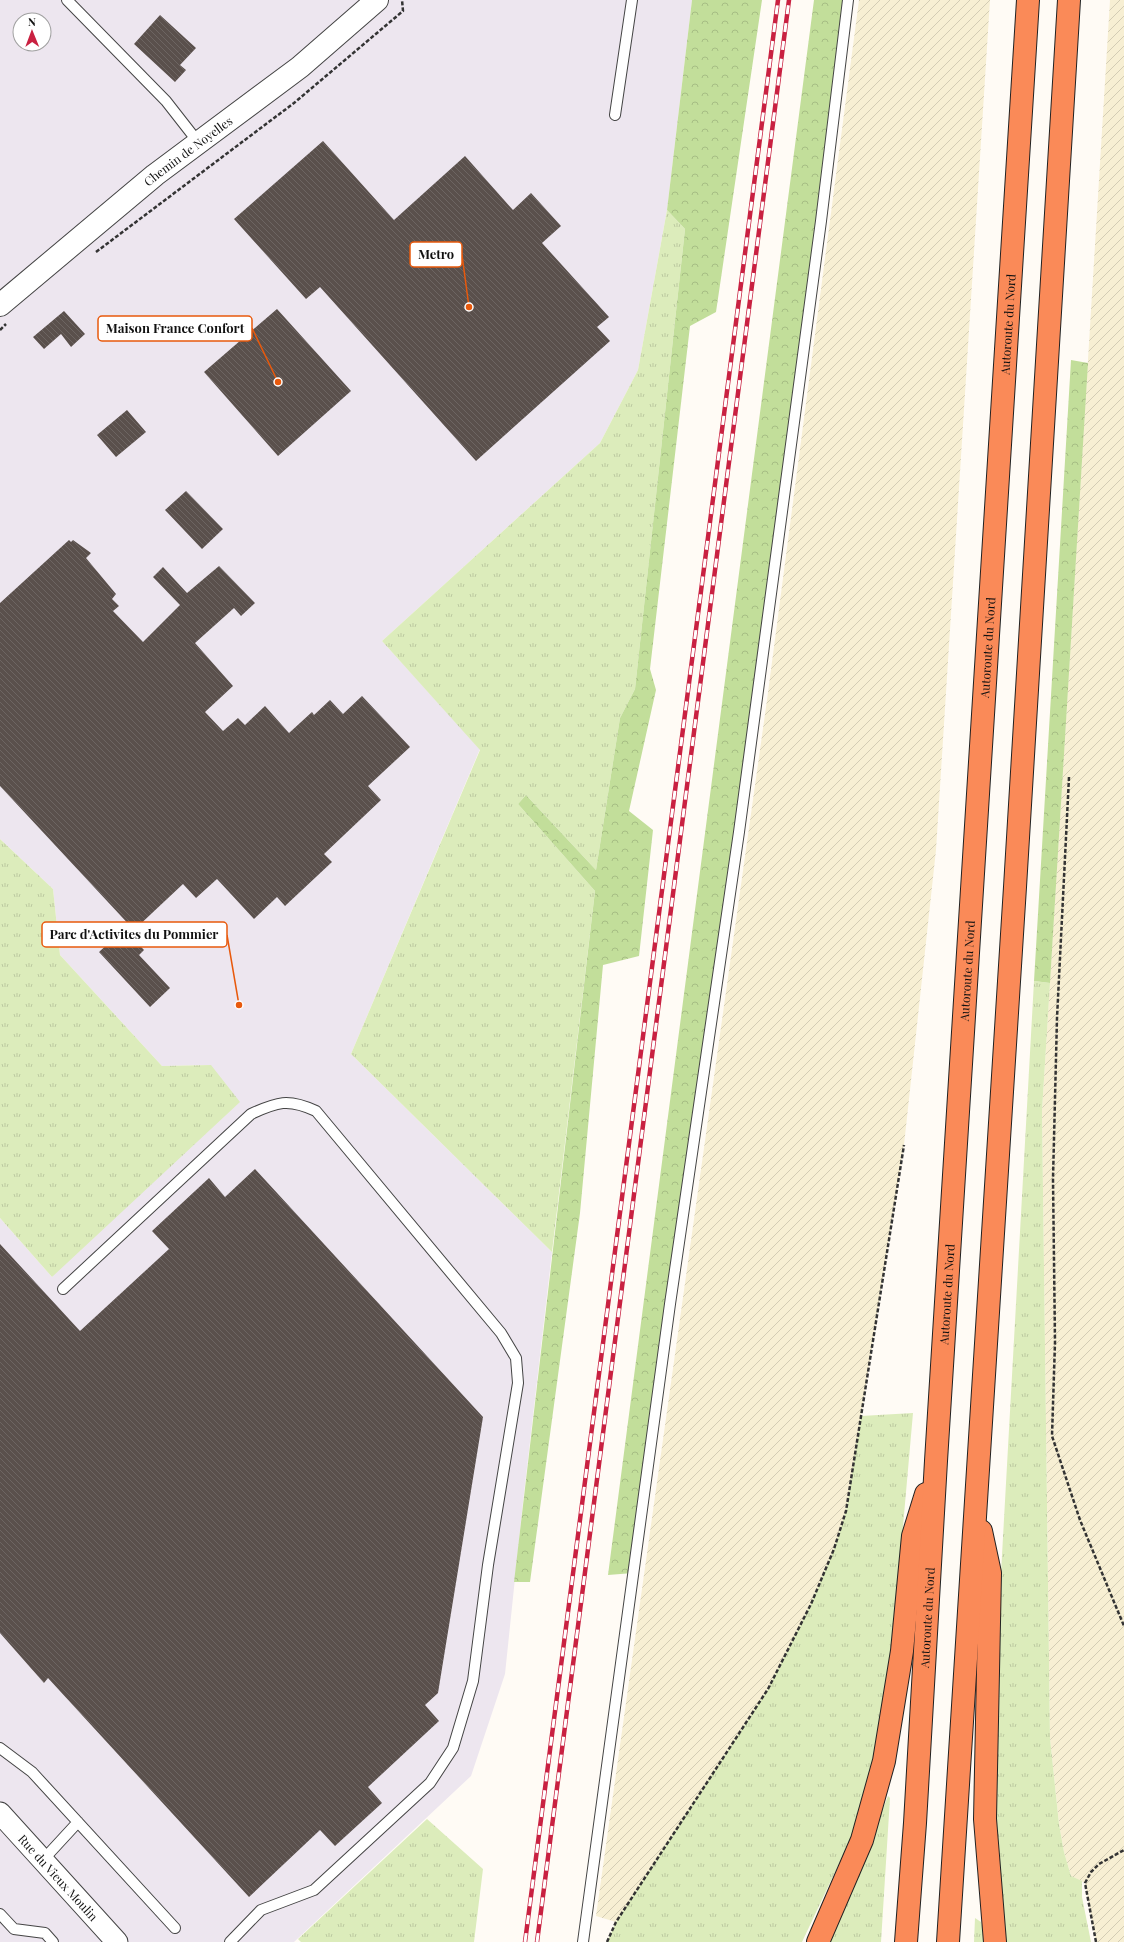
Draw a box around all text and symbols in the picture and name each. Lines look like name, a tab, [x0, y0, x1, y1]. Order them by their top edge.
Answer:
north arrow	[12, 12, 52, 52]
text: N	[28, 14, 36, 29]
street label: Chemin de Noyelles	[140, 112, 235, 189]
callout: Metro	[410, 242, 462, 267]
text: Metro	[418, 245, 454, 262]
street label: Autoroute du Nord	[996, 273, 1019, 376]
callout: Maison France Confort	[98, 316, 252, 341]
text: Maison France Confort	[106, 319, 245, 336]
street label: Autoroute du Nord	[976, 597, 998, 699]
street label: Autoroute du Nord	[956, 920, 978, 1023]
callout: Parc d'Activites du Pommier	[42, 922, 227, 947]
text: Parc d'Activites du Pommier	[50, 925, 218, 942]
street label: Autoroute du Nord	[935, 1243, 958, 1346]
street label: Autoroute du Nord	[916, 1567, 938, 1670]
street label: Rue du Vieux Moulin	[15, 1831, 102, 1924]

